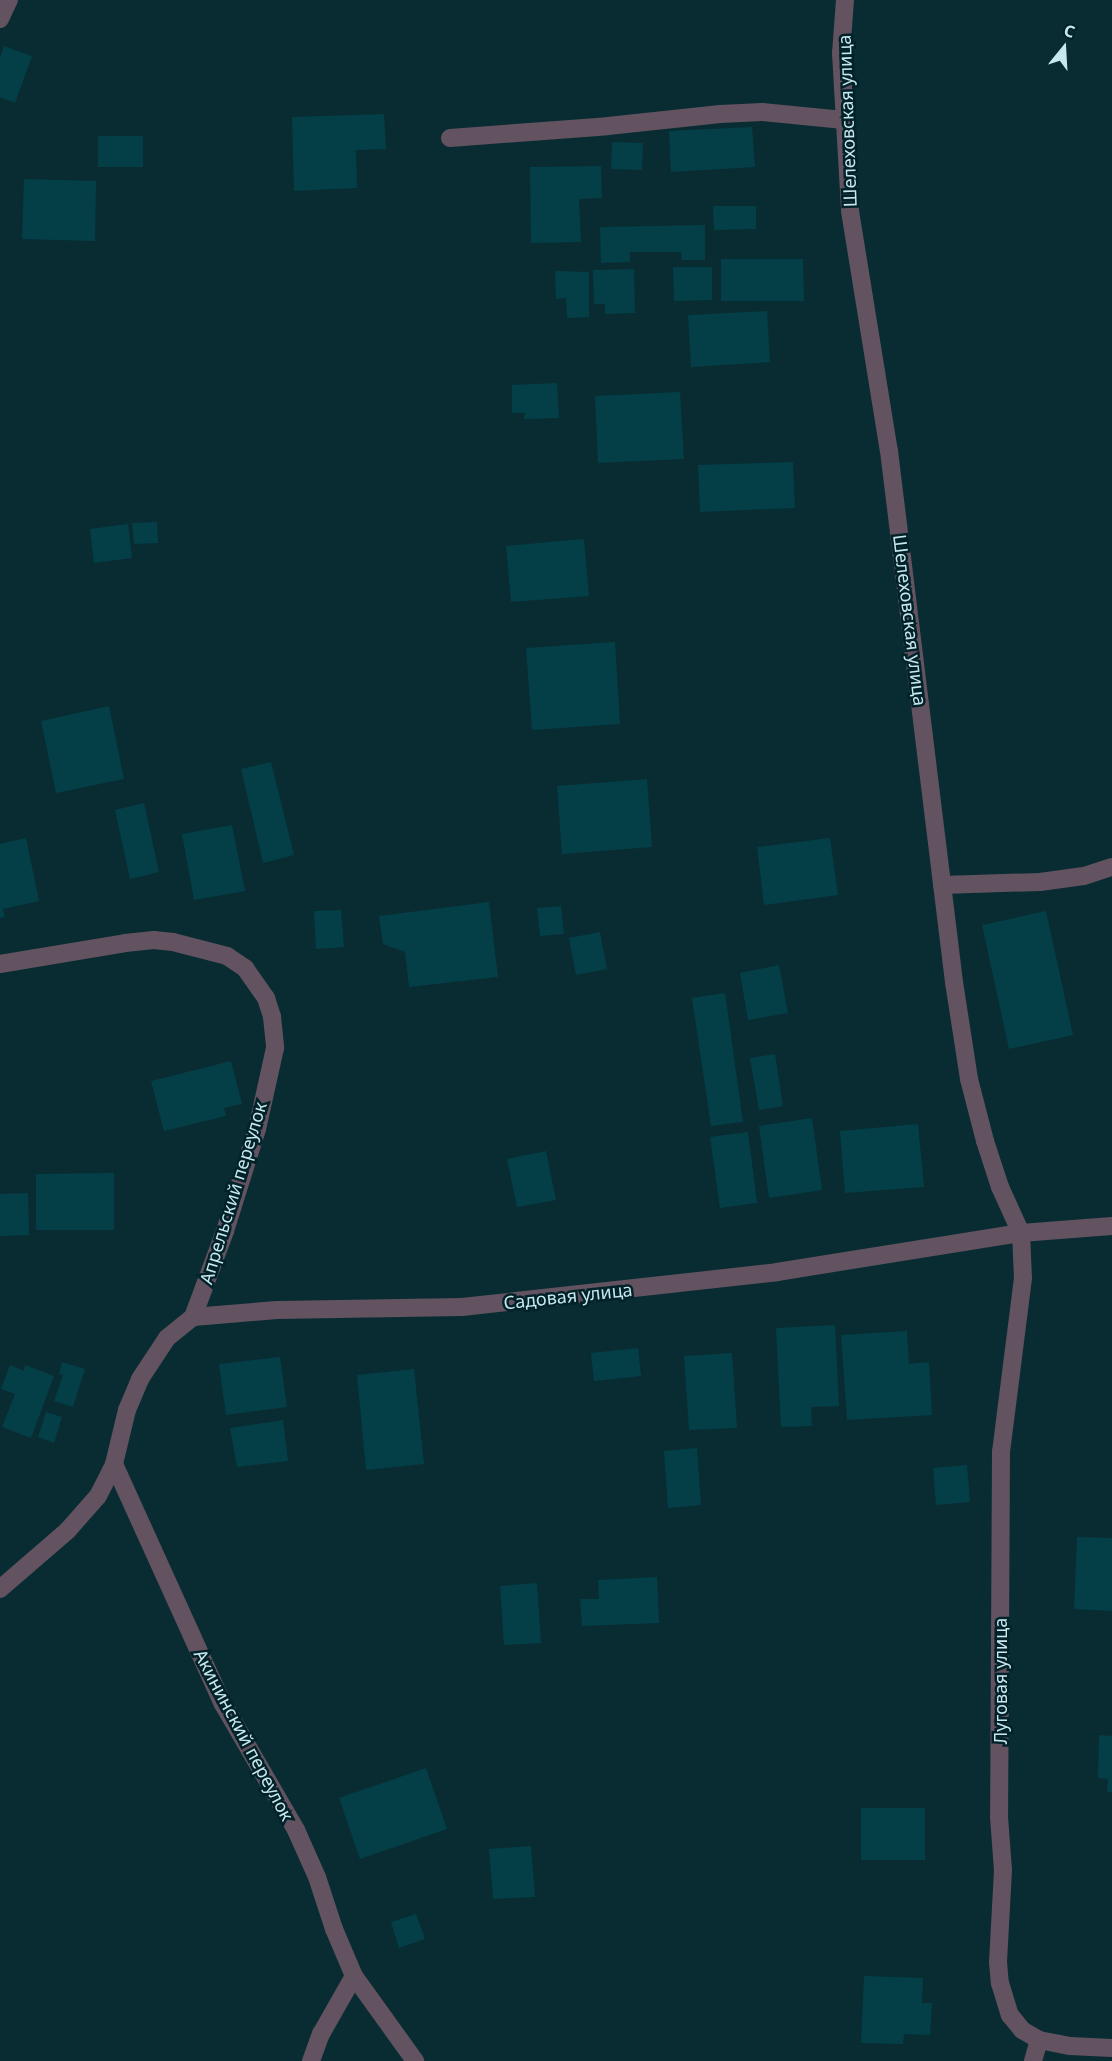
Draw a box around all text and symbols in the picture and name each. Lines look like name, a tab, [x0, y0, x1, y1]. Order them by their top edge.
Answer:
north arrow	[1034, 18, 1094, 78]
text: С	[1061, 19, 1078, 43]
street label: Шелеховская улица	[833, 34, 861, 208]
street label: Шелеховская улица	[889, 533, 931, 707]
street label: Апрельский переулок	[195, 1099, 271, 1287]
street label: Садовая улица	[503, 1278, 633, 1314]
street label: Луговая улица	[989, 1618, 1011, 1744]
street label: Акининский переулок	[190, 1646, 298, 1824]

